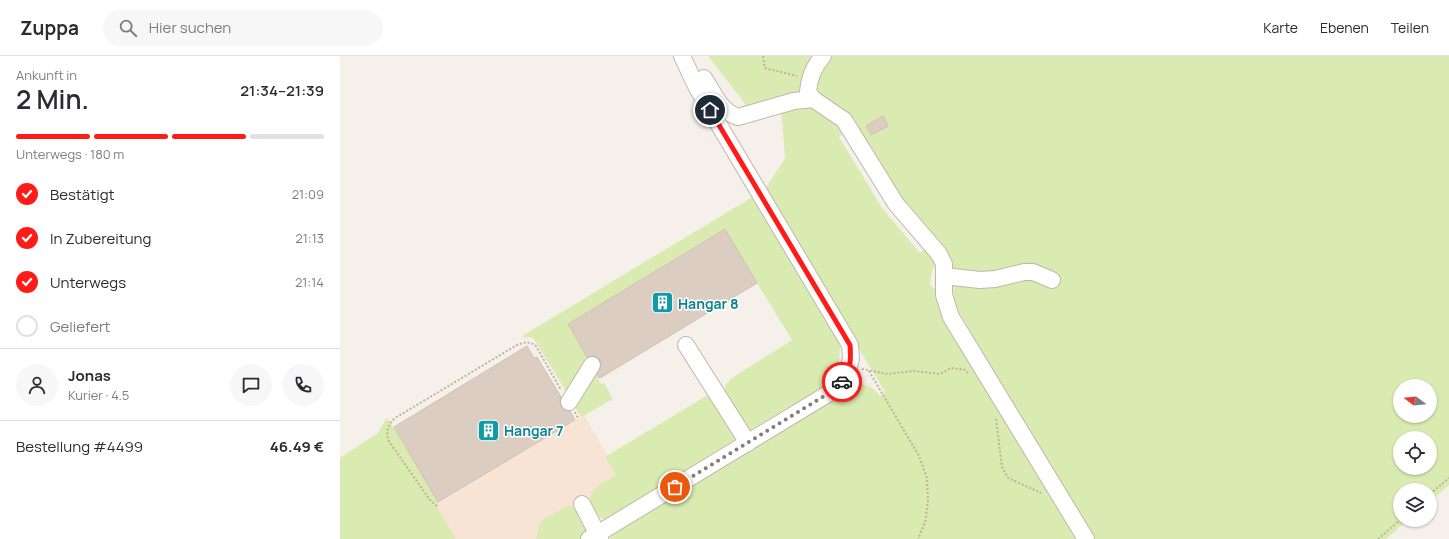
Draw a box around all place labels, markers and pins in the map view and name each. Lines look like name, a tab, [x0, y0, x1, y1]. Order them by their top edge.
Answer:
pin	[693, 93, 727, 127]
building icon: Hangar 8	[649, 290, 675, 316]
place label: Hangar 8	[678, 294, 739, 313]
building icon: Hangar 7	[475, 417, 501, 443]
place label: Hangar 7	[504, 421, 563, 440]
pin	[658, 470, 692, 504]

